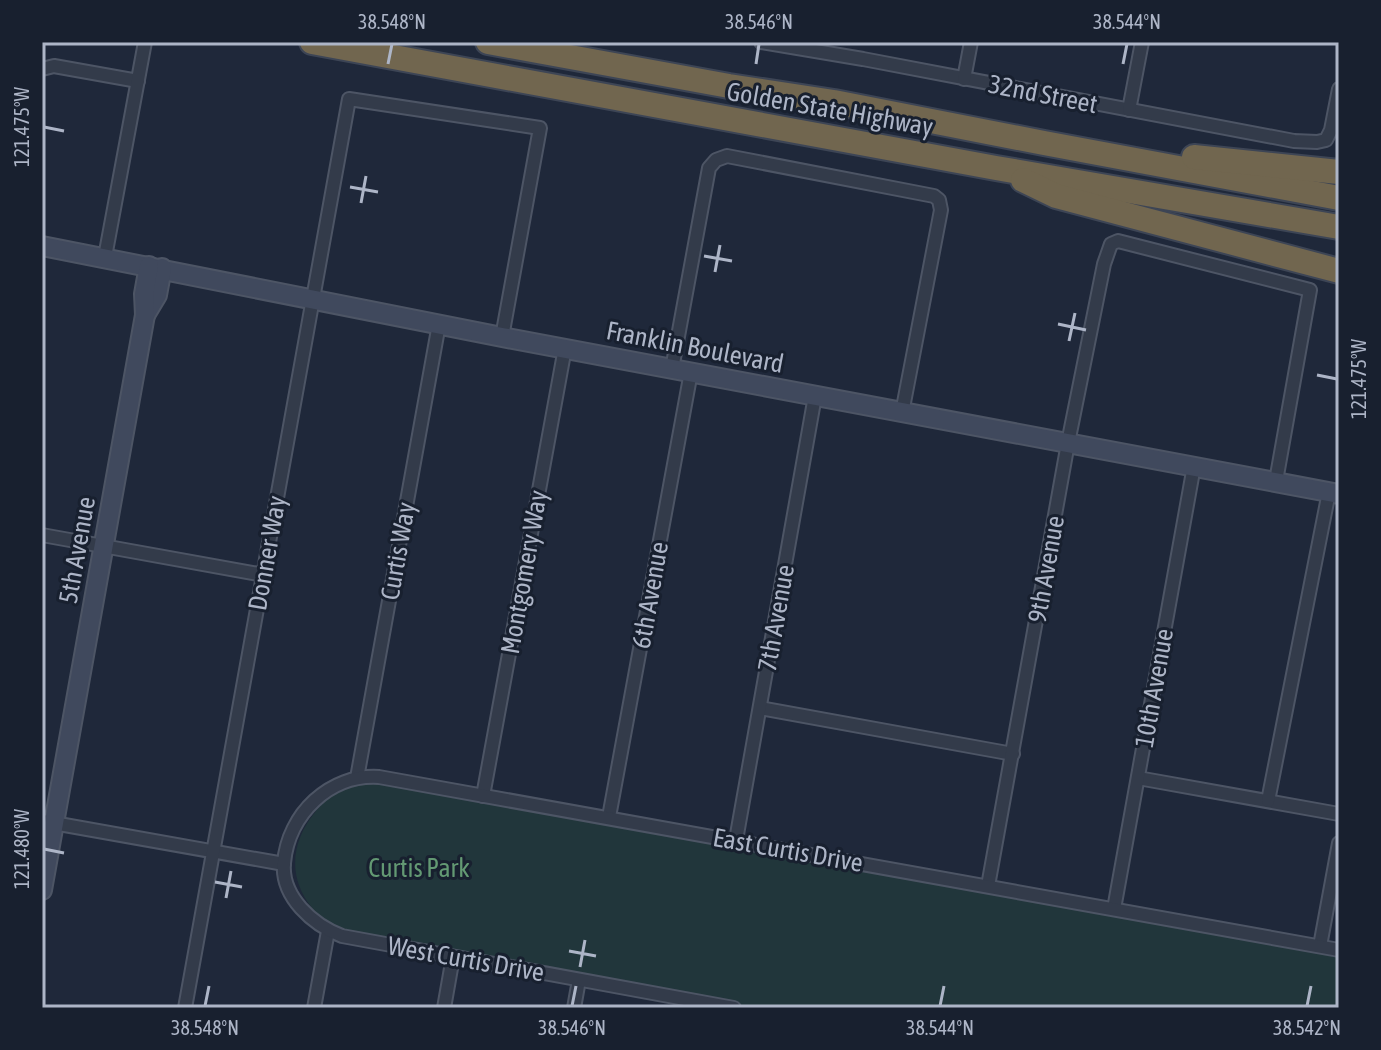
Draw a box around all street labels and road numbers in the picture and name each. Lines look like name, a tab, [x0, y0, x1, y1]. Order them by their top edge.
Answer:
street label: 32nd Street	[986, 69, 1100, 119]
street label: Golden State Highway	[724, 76, 936, 142]
street label: Franklin Boulevard	[604, 315, 786, 379]
street label: Montgomery Way	[495, 487, 553, 656]
street label: Donner Way	[242, 493, 292, 613]
street label: 5th Avenue	[53, 494, 101, 606]
street label: Curtis Way	[375, 499, 421, 602]
street label: 9th Avenue	[1022, 513, 1070, 625]
street label: 6th Avenue	[626, 539, 674, 651]
street label: 7th Avenue	[752, 562, 800, 674]
street label: 10th Avenue	[1129, 626, 1179, 750]
street label: East Curtis Drive	[711, 822, 865, 878]
street label: West Curtis Drive	[385, 930, 547, 988]

